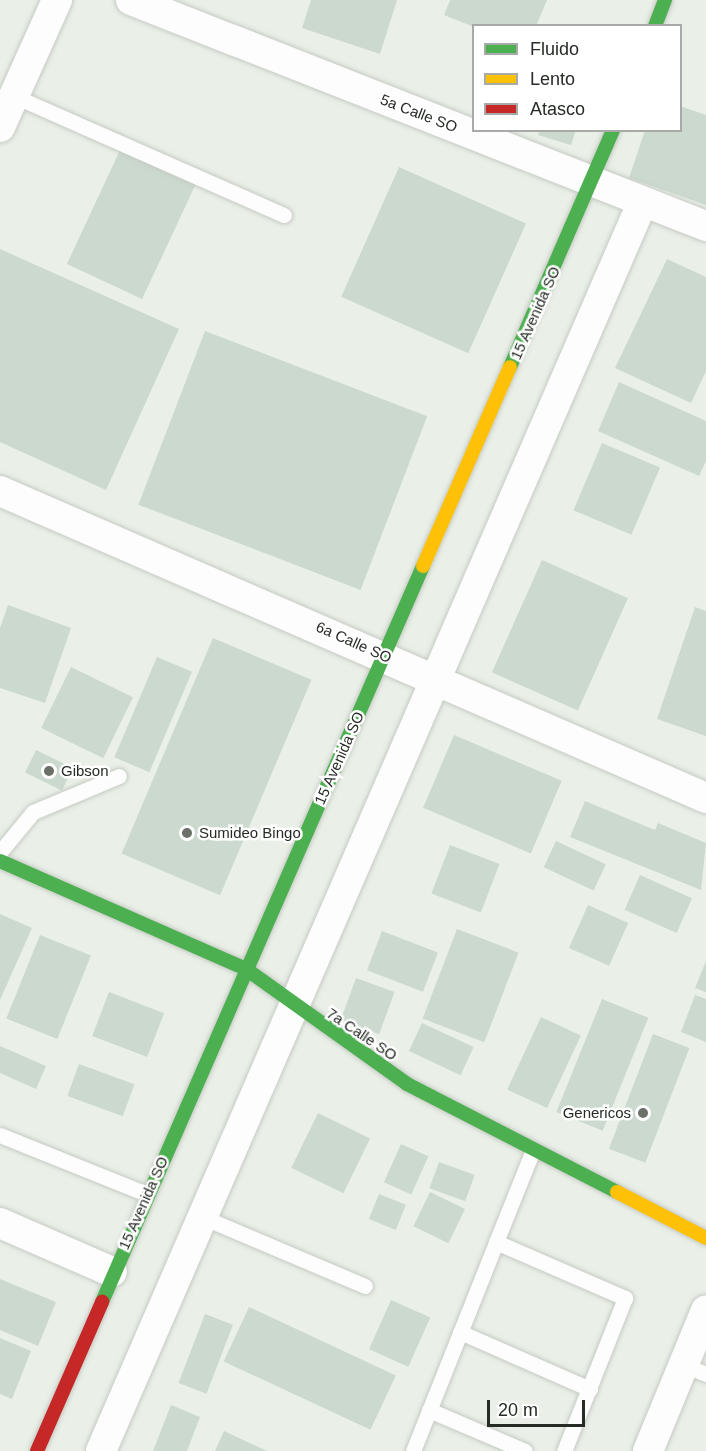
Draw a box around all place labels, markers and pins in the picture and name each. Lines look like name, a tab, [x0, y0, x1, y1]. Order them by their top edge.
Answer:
place label: Gibson	[61, 762, 109, 780]
marker: Gibson	[42, 764, 56, 778]
place label: Sumideo Bingo	[199, 824, 301, 842]
marker: Sumideo Bingo	[180, 826, 194, 840]
place label: Genericos	[563, 1104, 631, 1122]
marker: Genericos	[636, 1106, 650, 1120]

